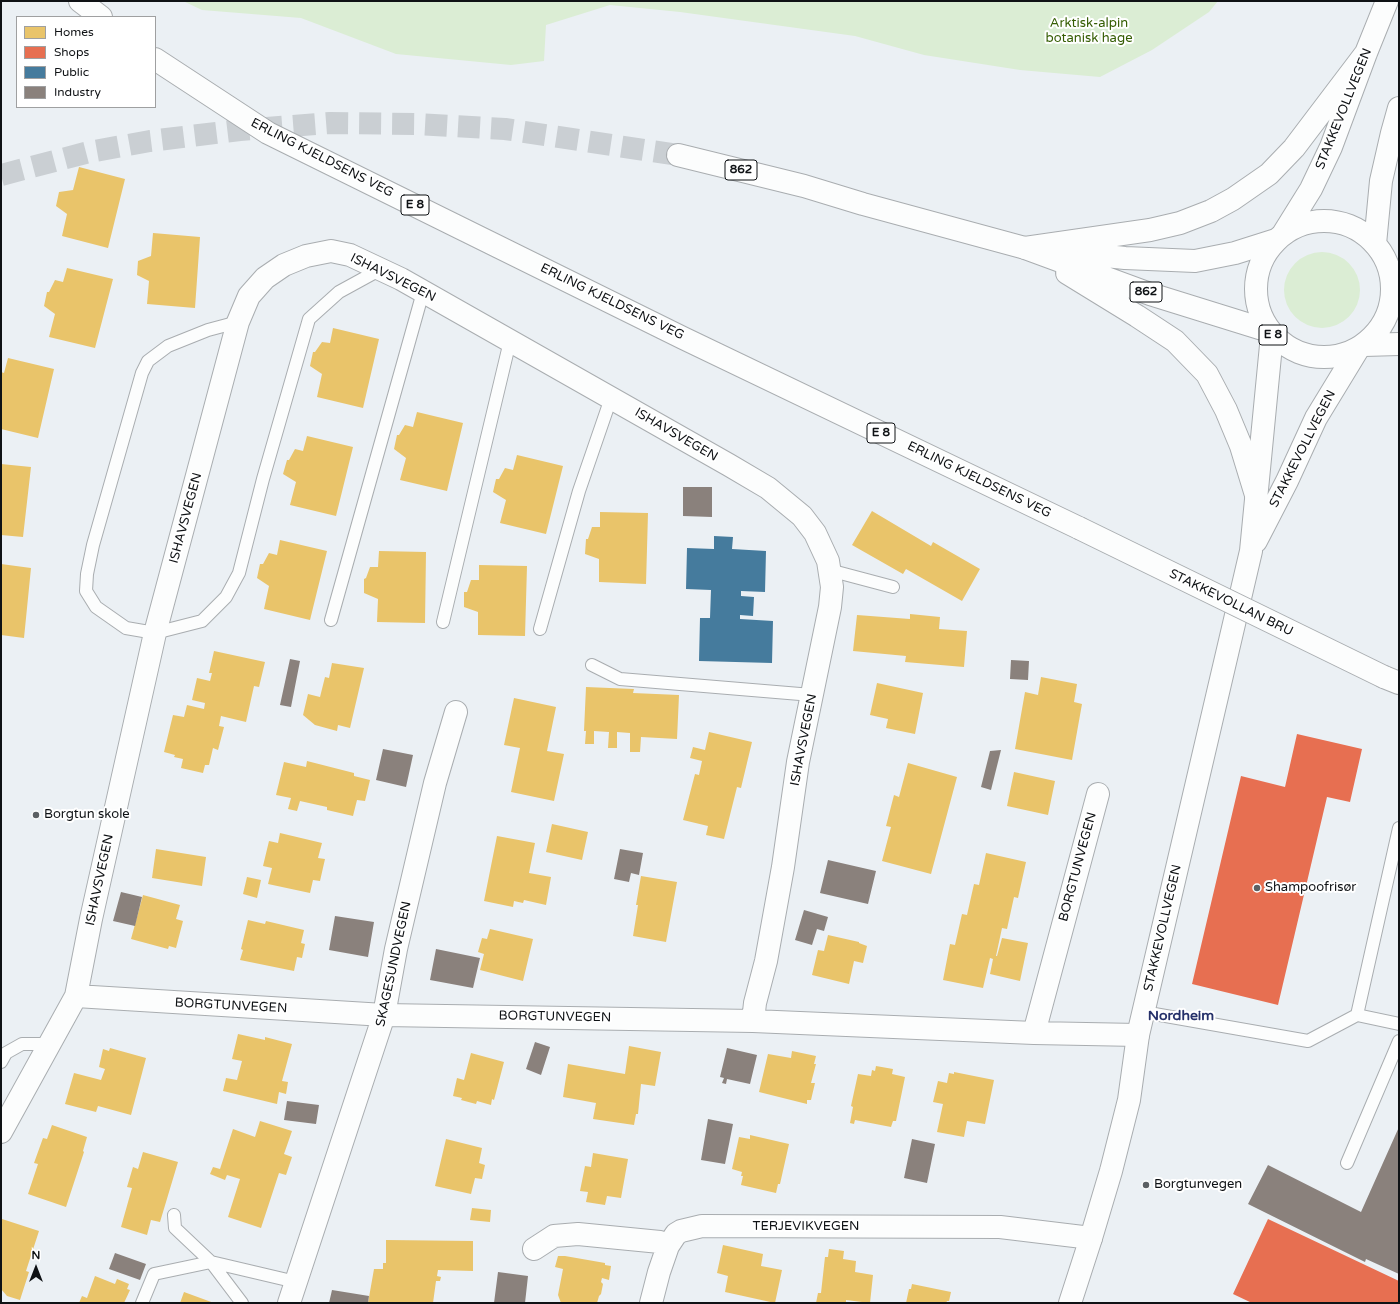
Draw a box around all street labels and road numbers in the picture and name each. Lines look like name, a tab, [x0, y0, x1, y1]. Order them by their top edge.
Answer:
street label: STAKKEVOLLVEGEN	[1312, 46, 1376, 172]
street label: ERLING KJELDSENS VEG	[248, 115, 396, 201]
road number: 862	[725, 160, 757, 180]
road number: E 8	[401, 195, 429, 215]
street label: ISHAVSVEGEN	[348, 251, 438, 305]
street label: ERLING KJELDSENS VEG	[538, 260, 686, 344]
road number: 862	[1130, 282, 1162, 302]
road number: E 8	[1259, 325, 1287, 345]
street label: STAKKEVOLLVEGEN	[1267, 388, 1339, 510]
street label: ISHAVSVEGEN	[632, 405, 720, 465]
road number: E 8	[867, 423, 895, 443]
street label: ERLING KJELDSENS VEG	[905, 438, 1053, 522]
street label: ISHAVSVEGEN	[166, 471, 206, 565]
street label: STAKKEVOLLAN BRU	[1167, 566, 1295, 640]
street label: ISHAVSVEGEN	[787, 693, 821, 787]
street label: BORGTUNVEGEN	[1056, 811, 1100, 923]
street label: ISHAVSVEGEN	[83, 833, 117, 927]
street label: STAKKEVOLLVEGEN	[1141, 863, 1185, 993]
street label: SKAGESUNDVEGEN	[373, 900, 415, 1028]
street label: BORGTUNVEGEN	[174, 995, 288, 1017]
street label: BORGTUNVEGEN	[499, 1008, 611, 1026]
street label: TERJEVIKVEGEN	[752, 1219, 860, 1235]

